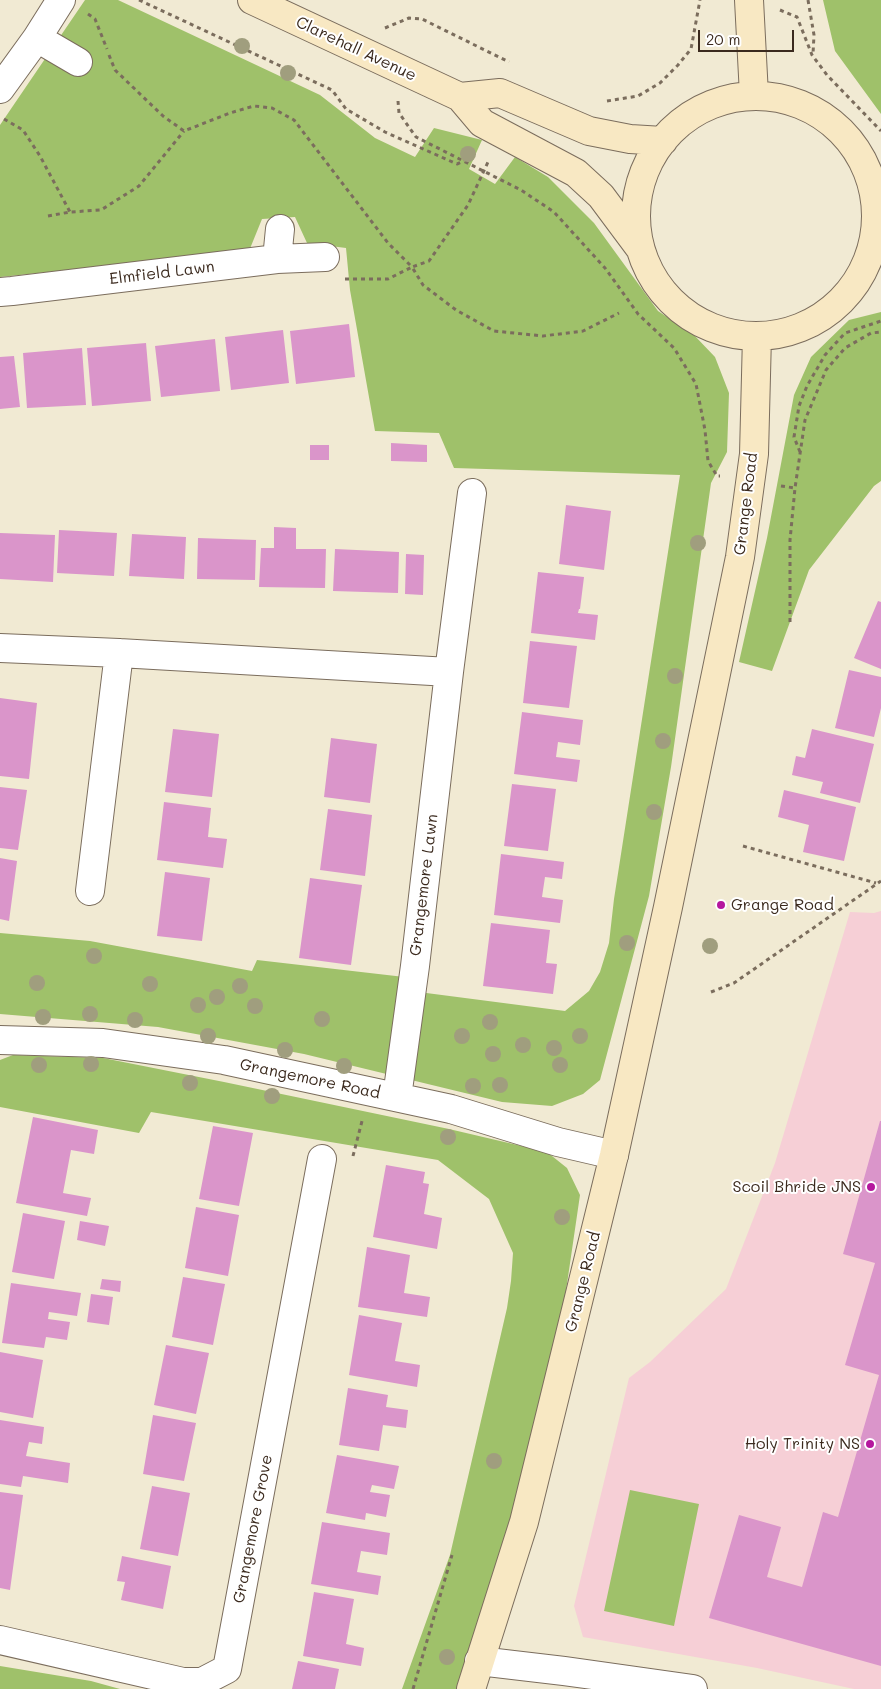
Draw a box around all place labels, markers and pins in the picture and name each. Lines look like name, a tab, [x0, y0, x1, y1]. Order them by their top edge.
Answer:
place label: Grange Road	[731, 895, 834, 915]
marker: Grange Road	[715, 899, 727, 911]
place label: Scoil Bhride JNS	[732, 1177, 861, 1197]
marker: Scoil Bhride JNS	[865, 1181, 877, 1193]
place label: Holy Trinity NS	[745, 1434, 860, 1454]
marker: Holy Trinity NS	[864, 1438, 876, 1450]

